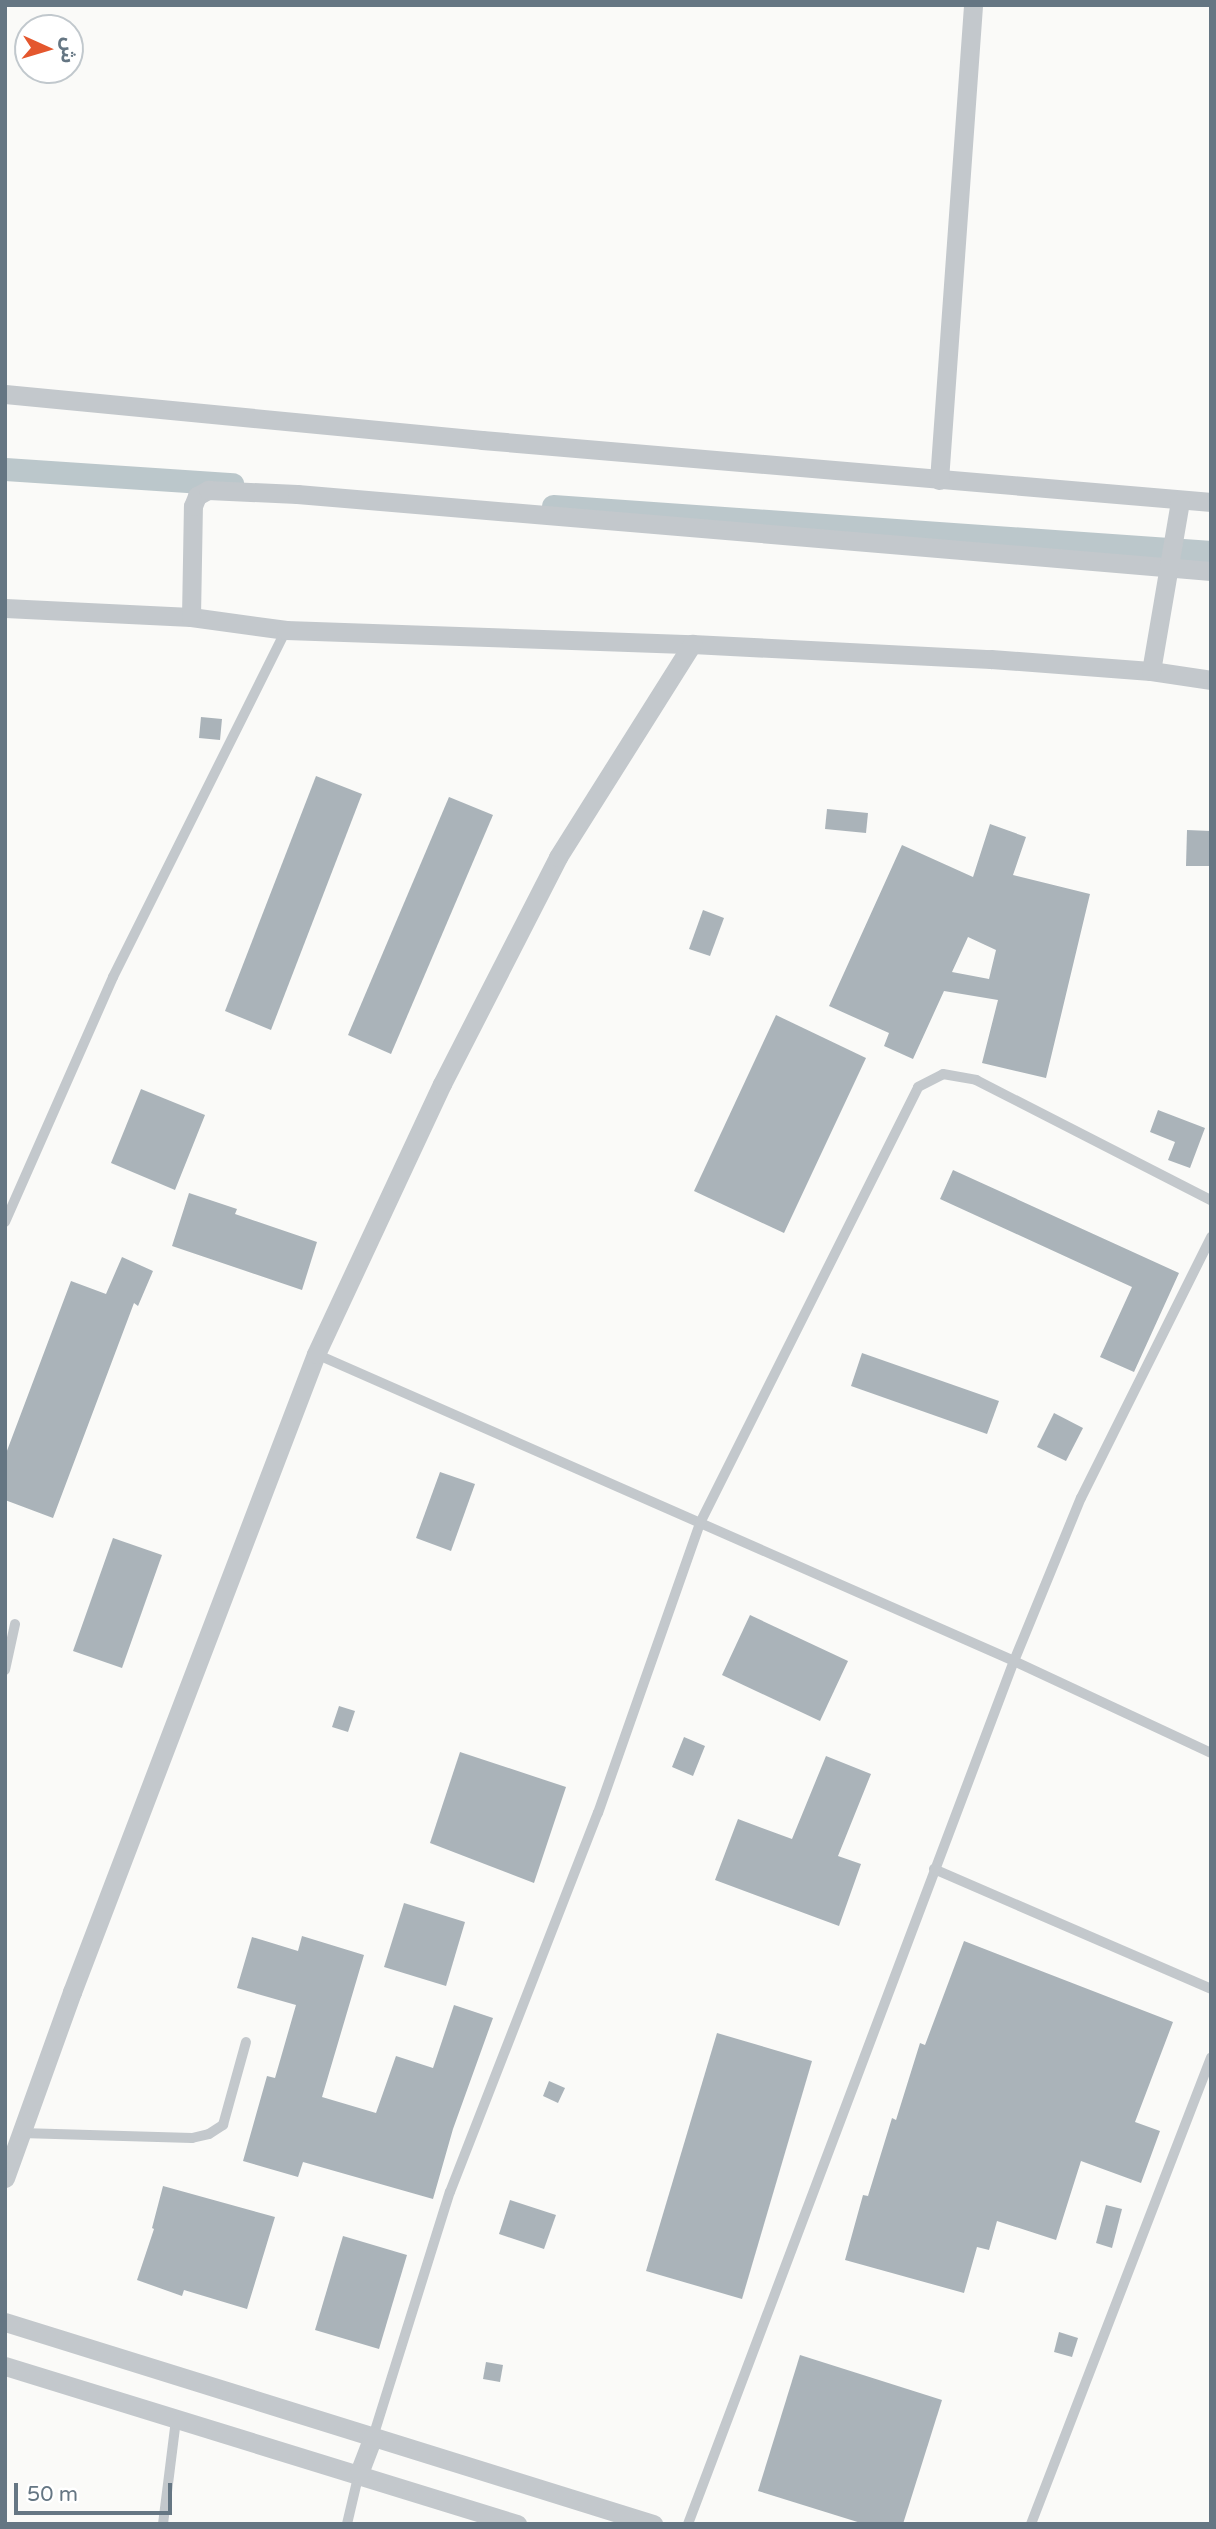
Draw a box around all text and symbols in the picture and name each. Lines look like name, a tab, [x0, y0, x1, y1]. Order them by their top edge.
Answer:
north arrow	[14, 14, 84, 84]
text: ش	[56, 37, 80, 64]
scale bar	[18, 2470, 175, 2514]
text: 50 m	[27, 2482, 78, 2507]

